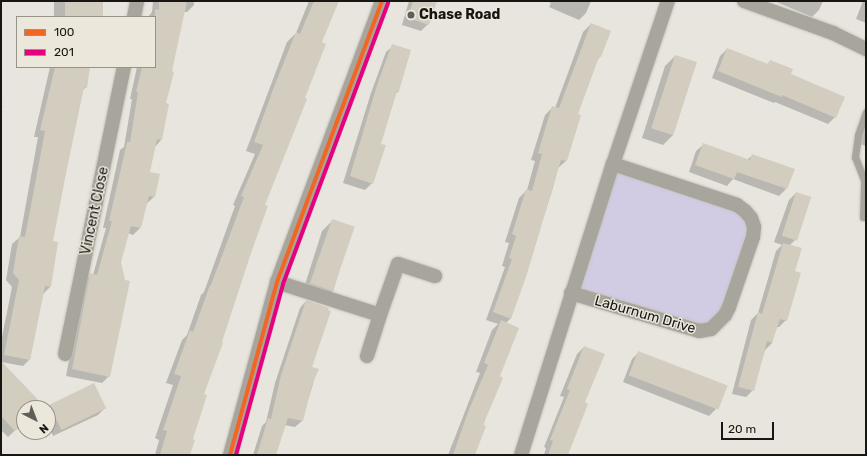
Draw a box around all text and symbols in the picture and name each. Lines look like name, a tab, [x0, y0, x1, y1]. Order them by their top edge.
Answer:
place label: Chase Road	[419, 7, 500, 23]
marker: Chase Road	[406, 10, 416, 20]
legend	[16, 16, 156, 68]
text: 100	[54, 25, 74, 39]
text: 201	[54, 45, 74, 59]
street label: Vincent Close	[77, 165, 113, 257]
street label: Laburnum Drive	[593, 293, 697, 337]
north arrow	[16, 400, 56, 440]
scale bar	[723, 414, 776, 440]
text: N	[36, 421, 51, 436]
text: 20 m	[728, 422, 756, 436]

